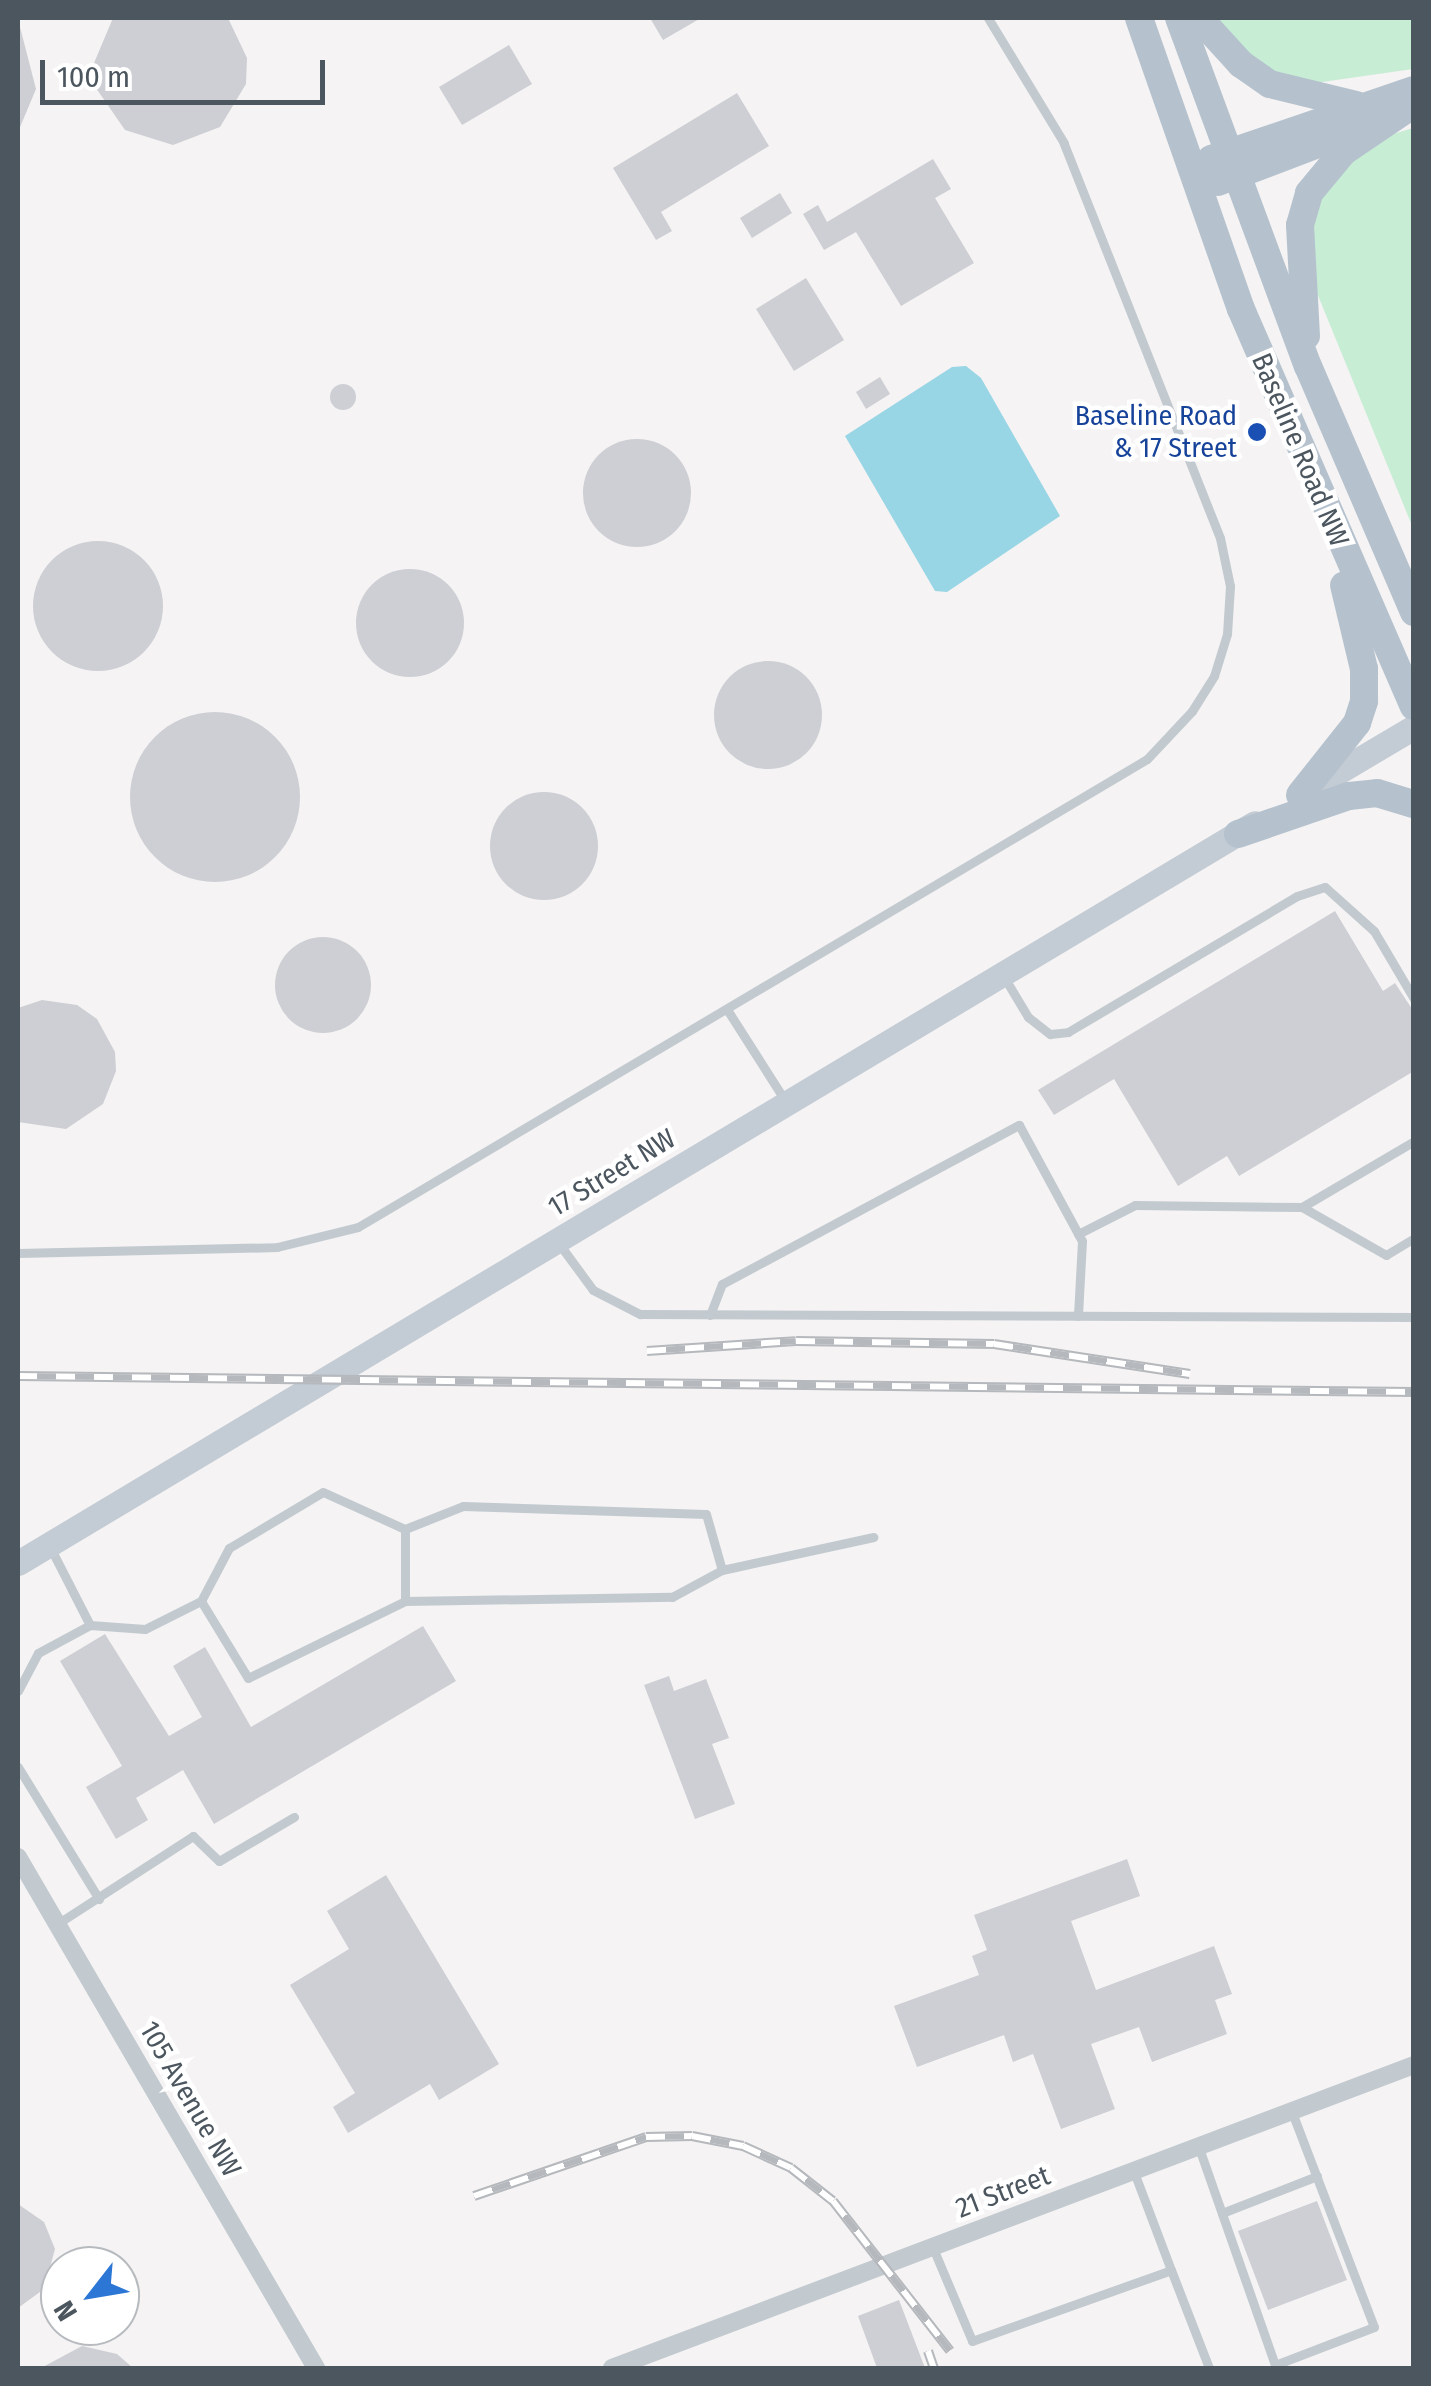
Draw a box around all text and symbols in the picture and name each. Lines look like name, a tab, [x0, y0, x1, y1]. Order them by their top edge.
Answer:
scale bar	[45, 40, 330, 102]
text: 100 m	[57, 59, 130, 95]
street label: Baseline Road NW	[1244, 348, 1356, 552]
place label: Baseline Road & 17 Street	[1075, 399, 1237, 465]
marker: Baseline Road & 17 Street	[1246, 421, 1268, 443]
street label: 17 Street NW	[542, 1122, 682, 1224]
street label: 105 Avenue NW	[132, 2015, 248, 2183]
street label: 21 Street	[951, 2159, 1055, 2225]
north arrow	[40, 2246, 140, 2346]
text: N	[47, 2295, 84, 2326]

